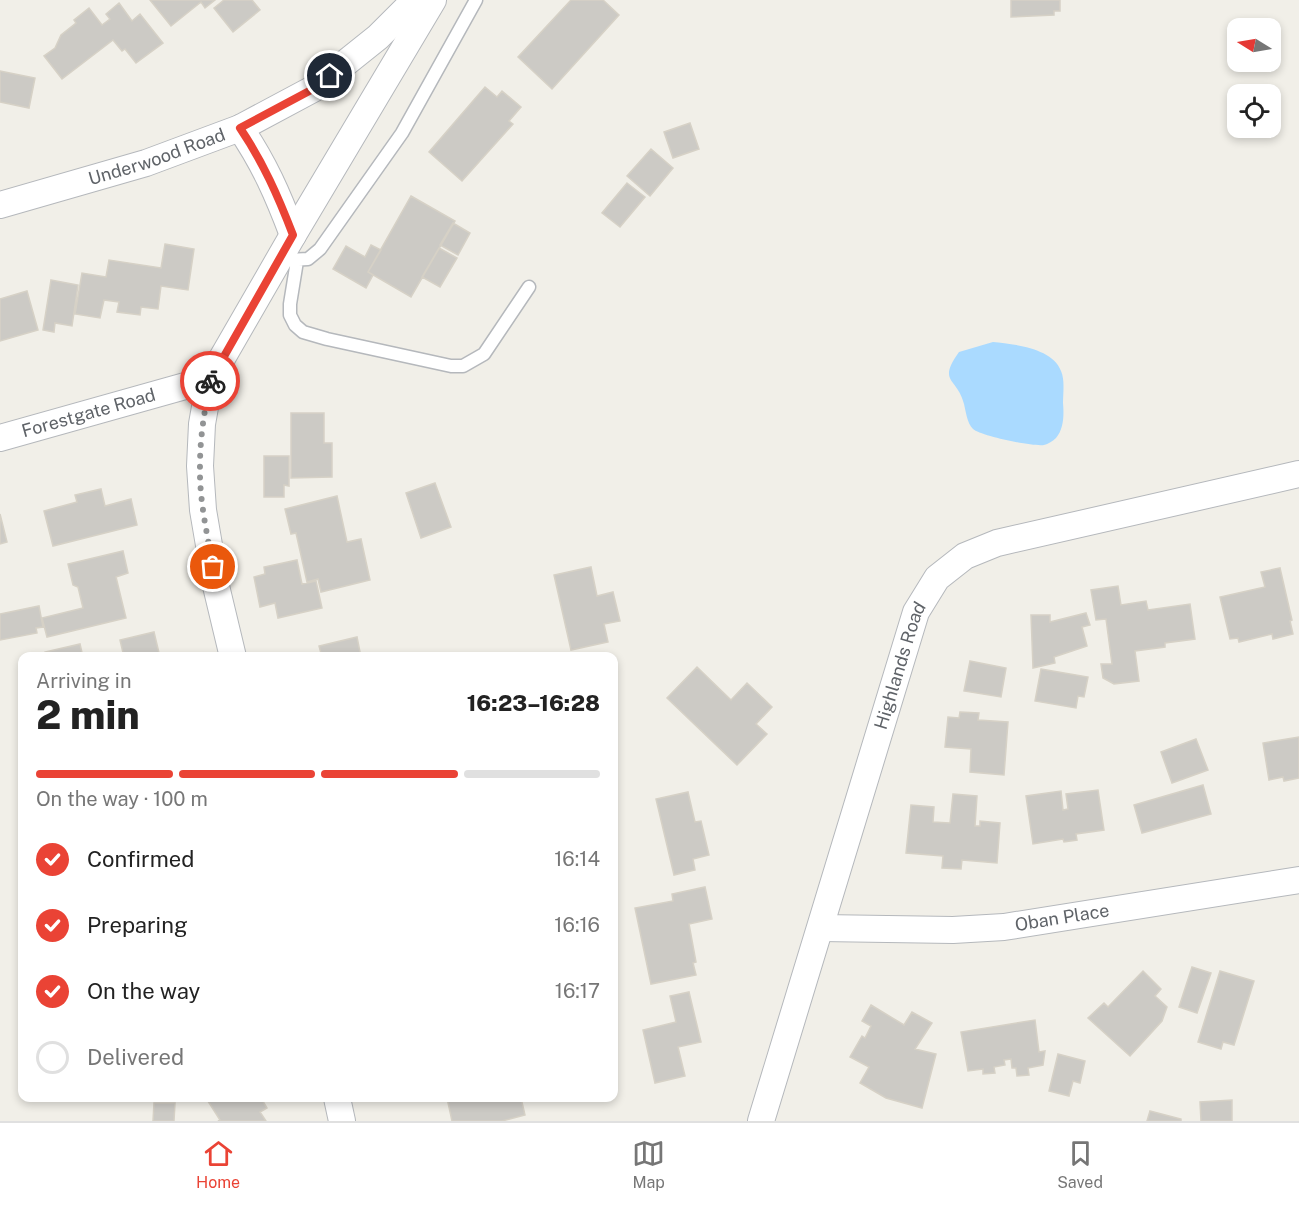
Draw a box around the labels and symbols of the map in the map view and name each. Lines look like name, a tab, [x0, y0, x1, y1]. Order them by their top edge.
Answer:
north arrow	[1227, 18, 1281, 72]
pin	[304, 50, 355, 101]
street label: Underwood Road	[86, 123, 228, 189]
courier	[180, 351, 240, 411]
street label: Forestgate Road	[19, 384, 158, 441]
pin	[187, 541, 238, 592]
street label: Highlands Road	[870, 598, 930, 732]
street label: Oban Place	[1013, 899, 1111, 935]

